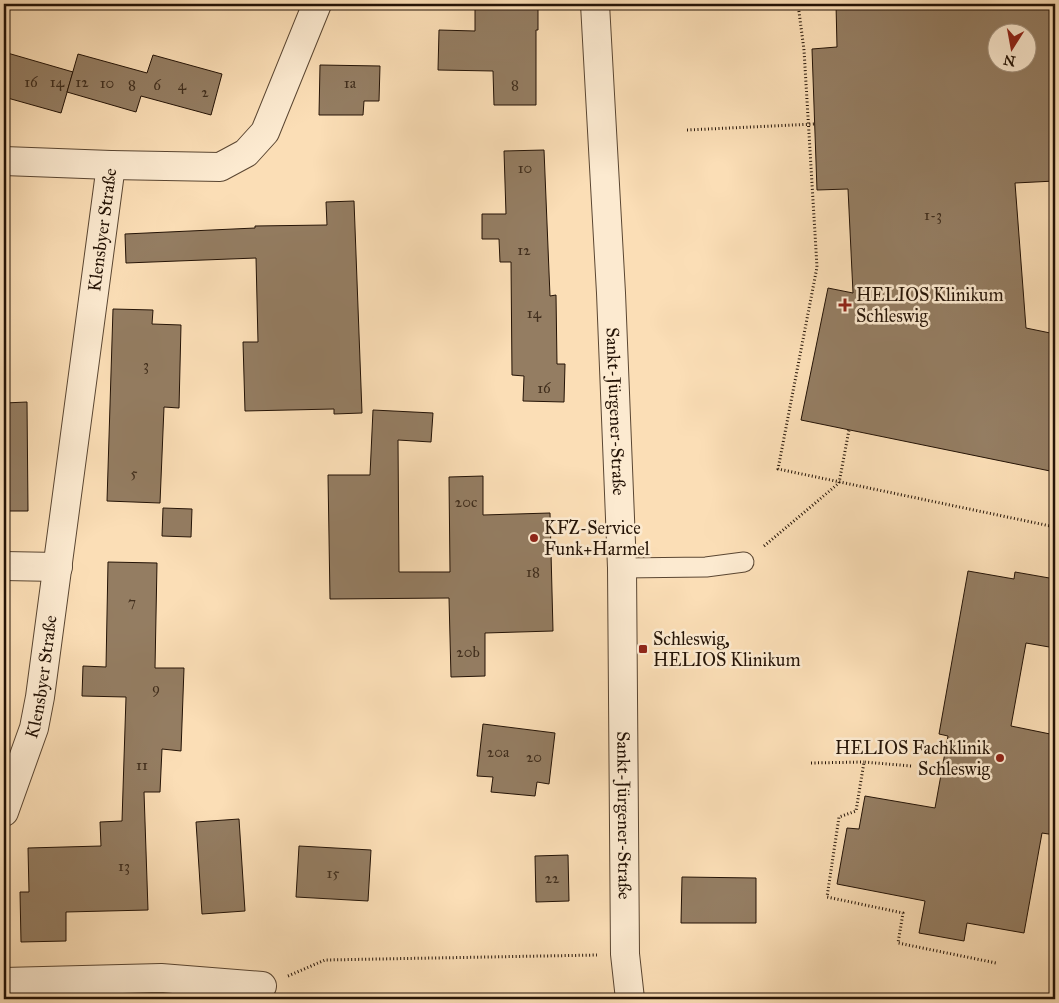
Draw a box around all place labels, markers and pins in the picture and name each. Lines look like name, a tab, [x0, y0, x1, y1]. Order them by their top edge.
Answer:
place label: HELIOS Klinikum Schleswig	[856, 284, 1004, 328]
marker: HELIOS Klinikum Schleswig	[838, 298, 852, 312]
place label: KFZ-Service Funk+Harmel	[544, 517, 650, 560]
marker: KFZ-Service Funk+Harmel	[528, 532, 540, 544]
place label: Schleswig, HELIOS Klinikum	[653, 628, 801, 671]
marker: Schleswig, HELIOS Klinikum	[637, 643, 649, 655]
place label: HELIOS Fachklinik Schleswig	[835, 737, 991, 781]
marker: HELIOS Fachklinik Schleswig	[994, 752, 1006, 764]

